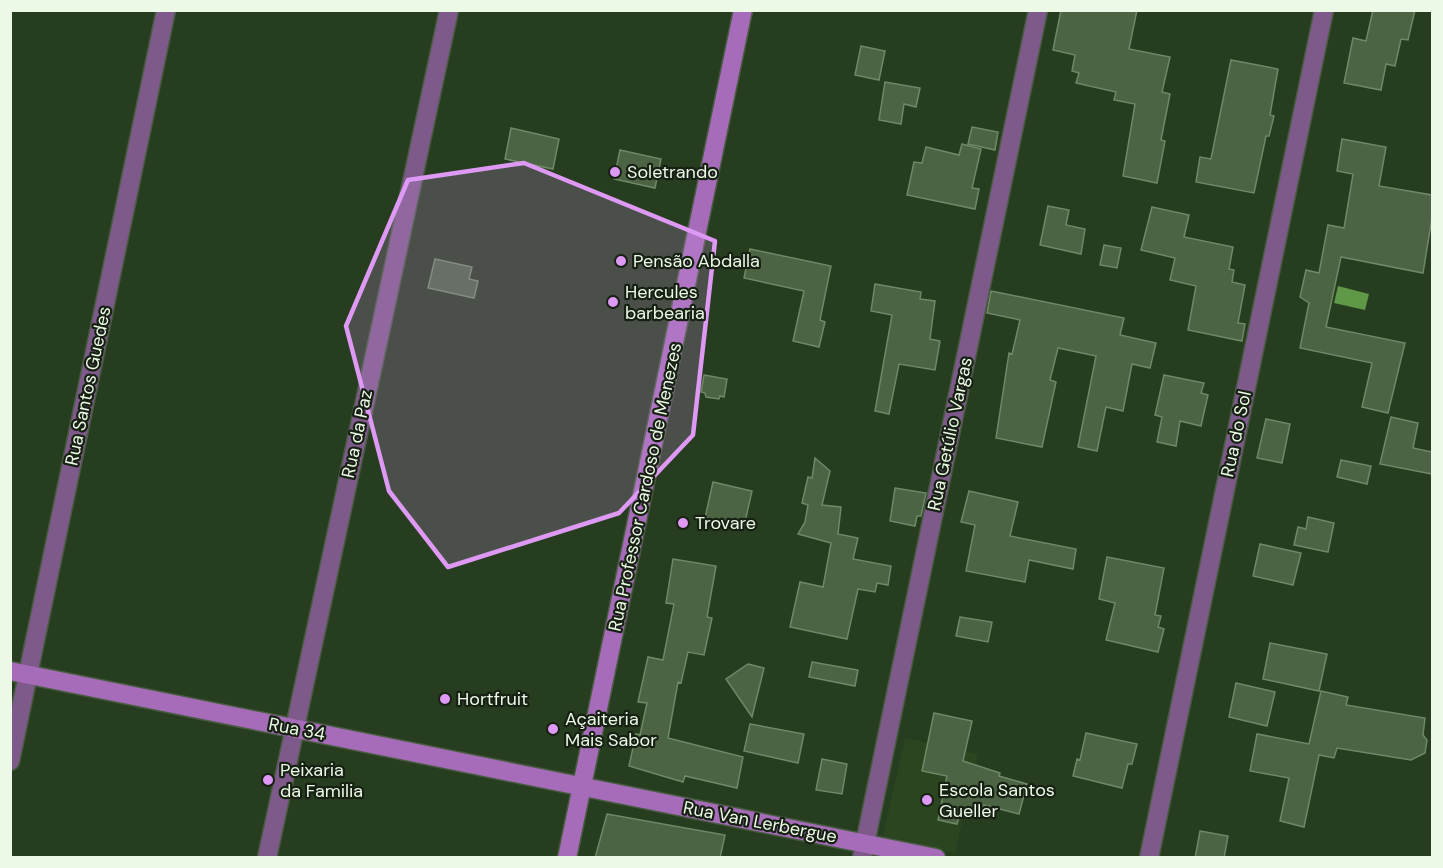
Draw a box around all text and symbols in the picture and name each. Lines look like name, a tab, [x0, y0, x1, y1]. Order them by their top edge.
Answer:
place label: Soletrando	[627, 160, 718, 184]
marker: Soletrando	[608, 165, 622, 179]
place label: Pensão Abdalla	[633, 249, 760, 273]
marker: Pensão Abdalla	[614, 254, 628, 268]
place label: Hercules barbearia	[625, 280, 705, 325]
marker: Hercules barbearia	[606, 295, 620, 309]
street label: Rua Santos Guedes	[59, 304, 117, 468]
street label: Rua Professor Cardoso de Menezes	[603, 341, 687, 633]
street label: Rua Getúlio Vargas	[922, 355, 978, 513]
street label: Rua da Paz	[336, 388, 378, 480]
street label: Rua do Sol	[1215, 389, 1257, 479]
place label: Trovare	[695, 511, 756, 535]
marker: Trovare	[676, 516, 690, 530]
place label: Hortfruit	[457, 687, 528, 711]
marker: Hortfruit	[438, 692, 452, 706]
place label: Açaiteria Mais Sabor	[565, 707, 657, 752]
street label: Rua 34	[267, 712, 327, 746]
marker: Açaiteria Mais Sabor	[546, 722, 560, 736]
place label: Peixaria da Familia	[280, 758, 363, 803]
marker: Peixaria da Familia	[261, 773, 275, 787]
place label: Escola Santos Gueller	[939, 778, 1055, 823]
marker: Escola Santos Gueller	[920, 793, 934, 807]
street label: Rua Van Lerbergue	[681, 795, 839, 849]

